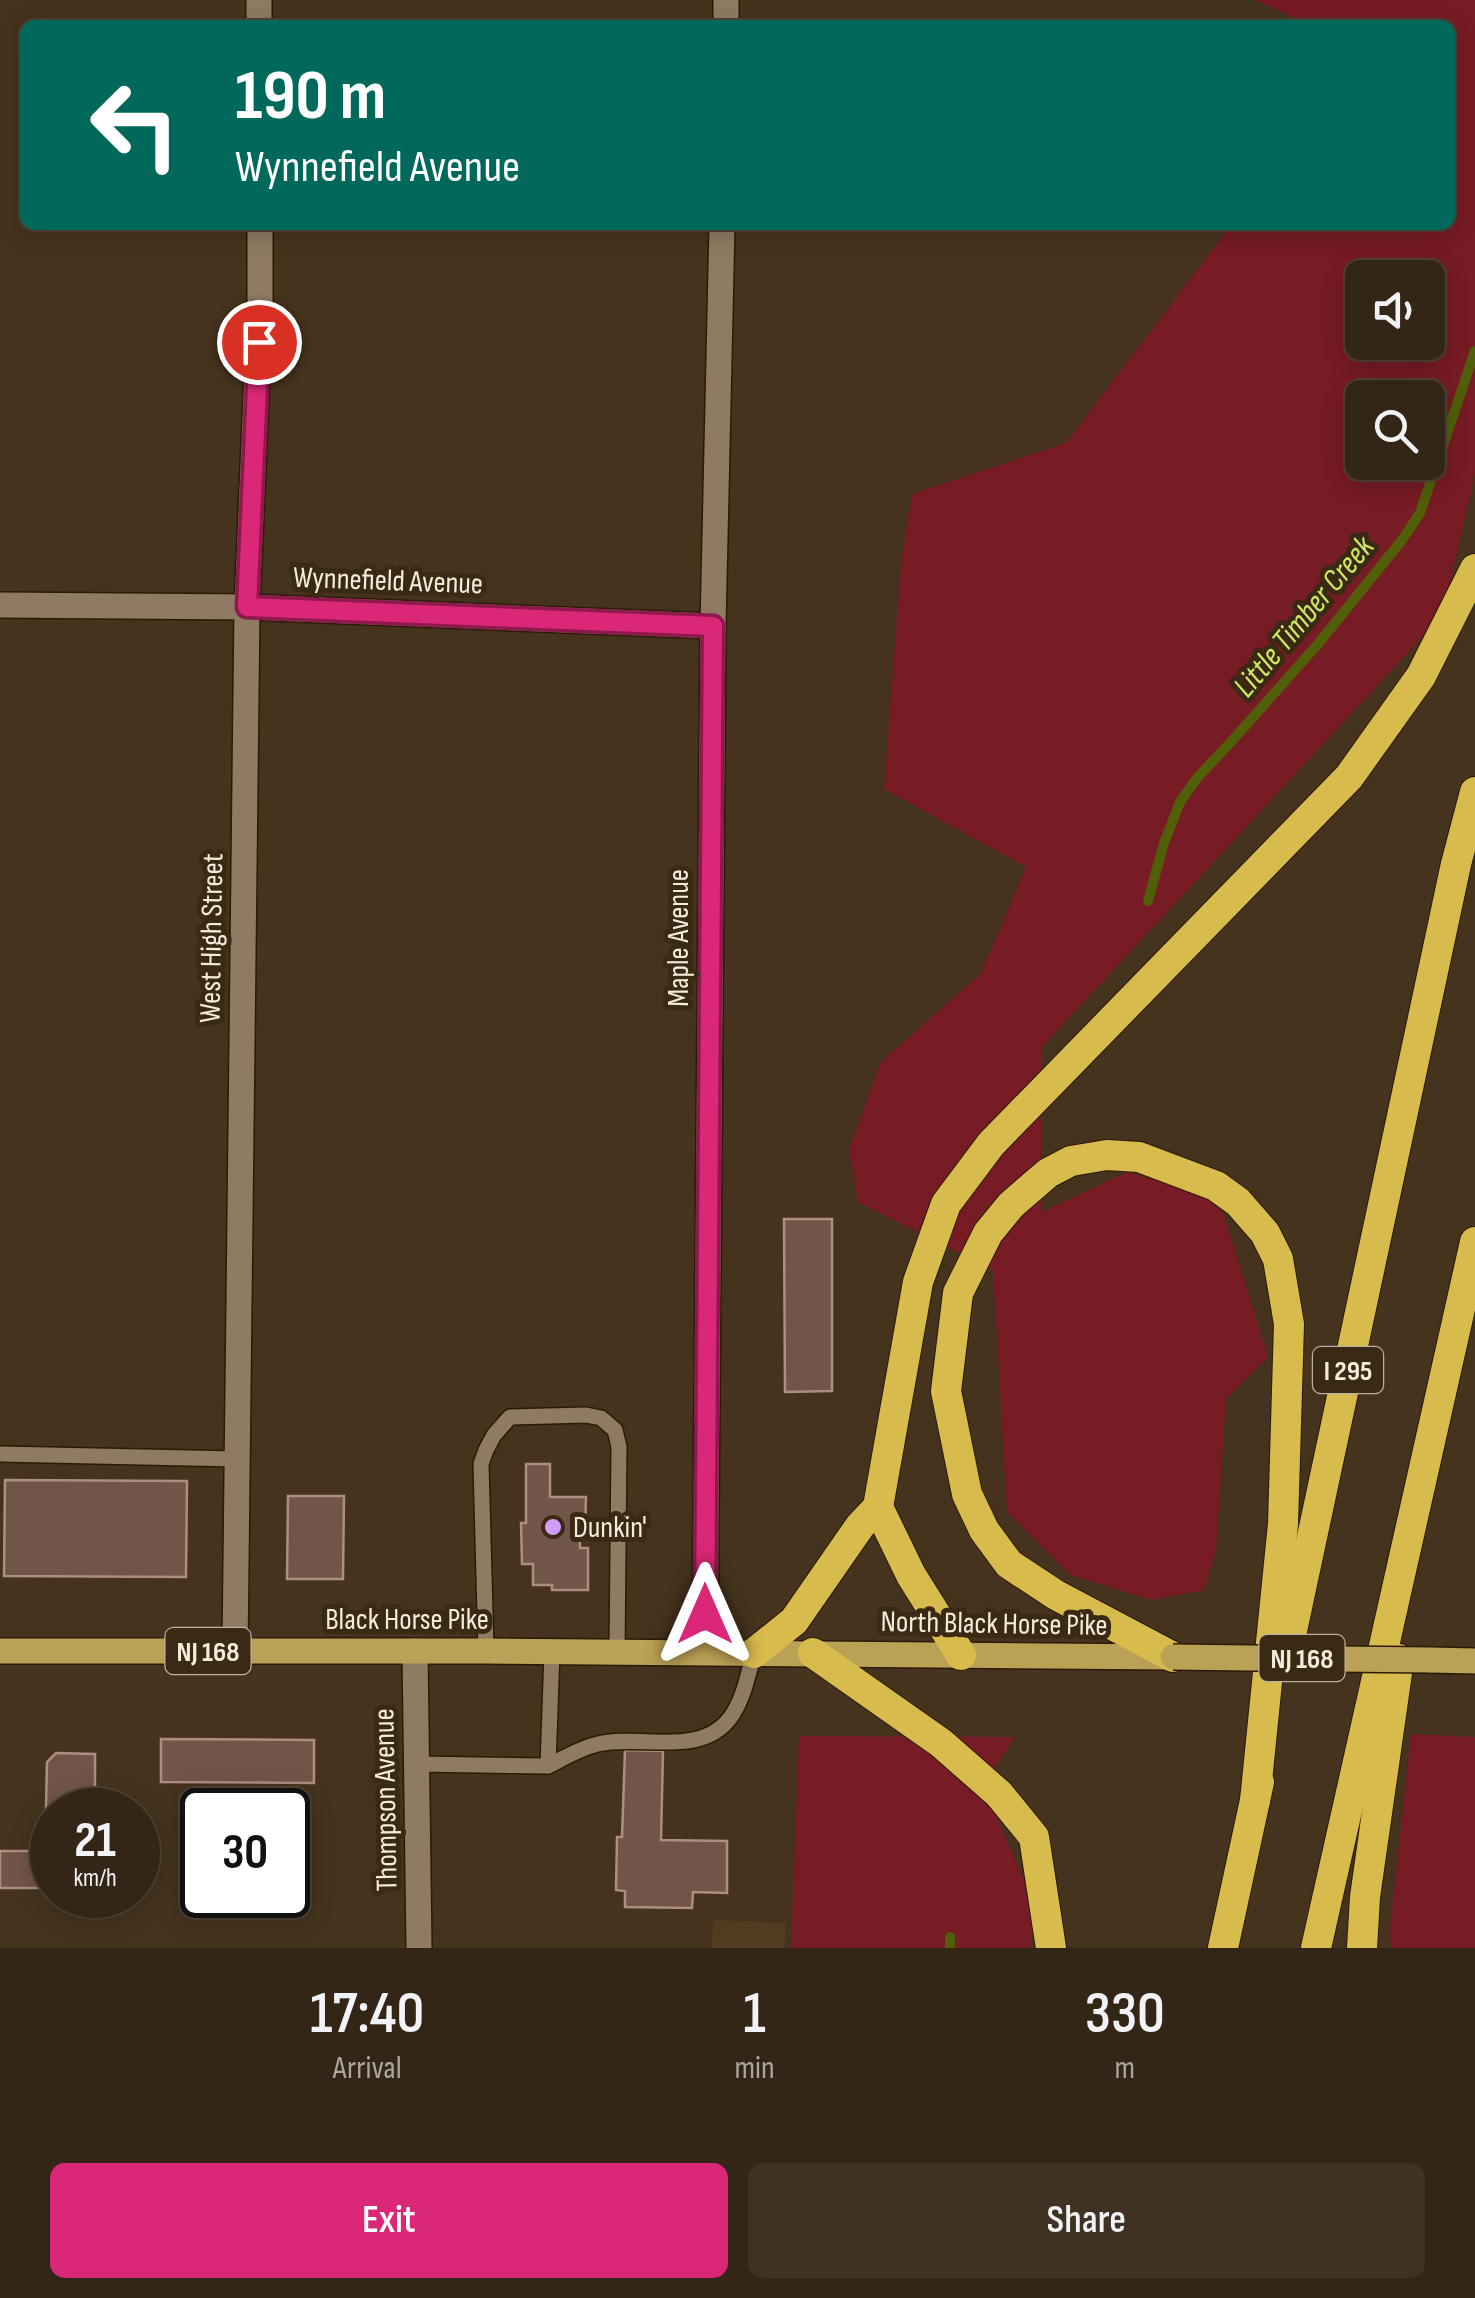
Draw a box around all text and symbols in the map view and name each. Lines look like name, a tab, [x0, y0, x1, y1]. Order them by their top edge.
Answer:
text: 190 m	[235, 55, 386, 139]
icon: left	[70, 60, 200, 190]
text: Wynnefield Avenue	[235, 140, 520, 195]
map controls	[1345, 260, 1445, 480]
button: sound	[1345, 260, 1445, 360]
pin	[217, 300, 302, 385]
icon: arrive	[232, 315, 287, 370]
button: search	[1345, 380, 1445, 480]
water label: Little Timber Creek	[1225, 528, 1384, 706]
street label: Wynnefield Avenue	[292, 560, 484, 602]
street label: West High Street	[193, 853, 231, 1023]
street label: Maple Avenue	[661, 869, 697, 1007]
road number: I 295	[1313, 1347, 1383, 1393]
place label: Dunkin'	[573, 1510, 647, 1546]
marker: Dunkin'	[542, 1516, 564, 1538]
position arrow	[653, 1562, 757, 1666]
street label: Black Horse Pike	[325, 1602, 489, 1638]
street label: North Black Horse Pike	[880, 1604, 1108, 1644]
road number: NJ 168	[166, 1628, 250, 1674]
road number: NJ 168	[1260, 1635, 1344, 1681]
street label: Thompson Avenue	[366, 1708, 406, 1892]
speed limit sign: 30	[180, 1788, 310, 1918]
text: 21	[74, 1811, 116, 1871]
text: km/h	[73, 1863, 117, 1894]
text: 17:40	[310, 1978, 424, 2050]
text: 1	[743, 1978, 766, 2050]
text: 330	[1085, 1978, 1165, 2050]
text: Arrival	[333, 2049, 402, 2088]
text: min	[734, 2049, 775, 2088]
text: m	[1115, 2049, 1135, 2088]
button: Exit	[50, 2163, 728, 2278]
button: Share	[748, 2163, 1425, 2278]

